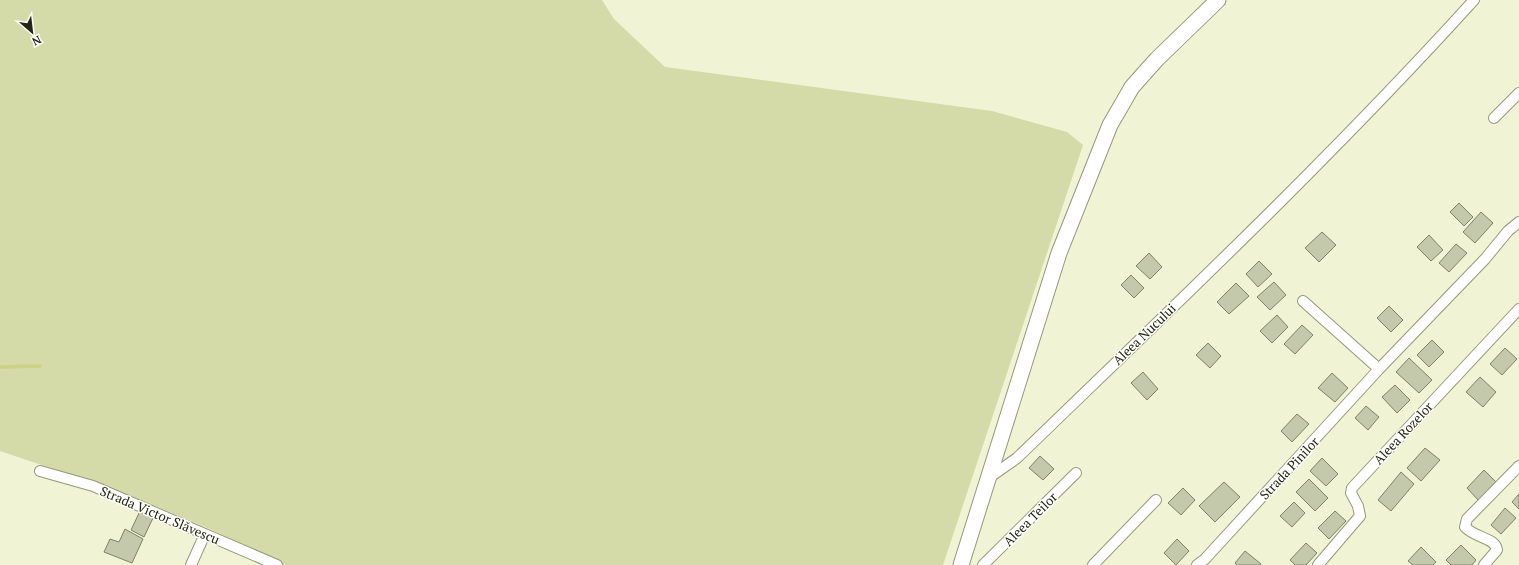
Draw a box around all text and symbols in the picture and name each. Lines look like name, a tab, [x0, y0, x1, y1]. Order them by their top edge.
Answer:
north arrow	[12, 12, 52, 52]
text: N	[29, 33, 44, 49]
street label: Aleea Nucului	[1108, 299, 1180, 369]
street label: Aleea Rozelor	[1369, 398, 1437, 468]
street label: Strada Pinilor	[1255, 433, 1323, 503]
street label: Strada Victor Slăvescu	[97, 482, 223, 549]
street label: Aleea Teilor	[999, 488, 1061, 550]

